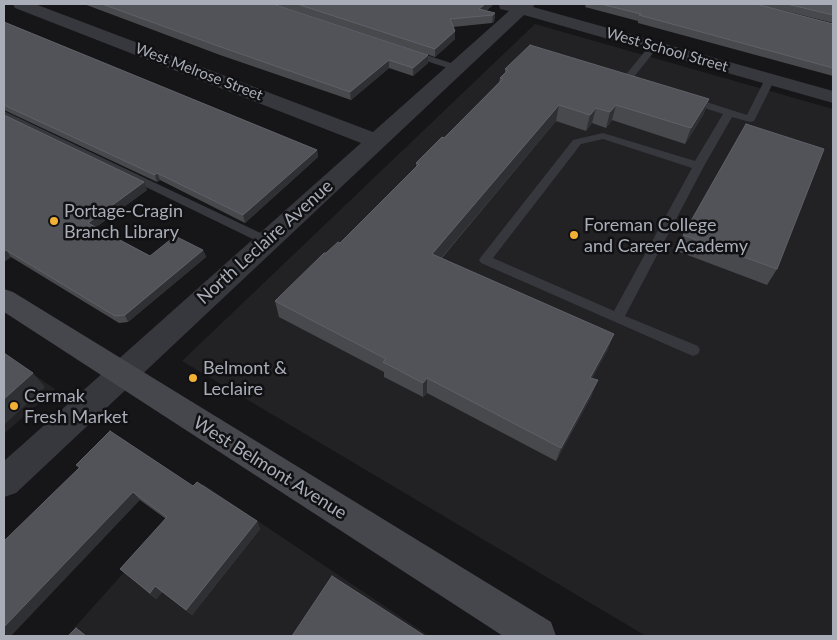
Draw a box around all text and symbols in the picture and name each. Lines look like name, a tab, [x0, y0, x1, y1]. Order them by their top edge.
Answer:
street label: West School Street	[604, 24, 730, 76]
street label: West Melrose Street	[133, 39, 265, 105]
street label: North Leclaire Avenue	[193, 175, 337, 309]
place label: Portage-Cragin Branch Library	[64, 200, 183, 242]
place label: Foreman College and Career Academy	[584, 214, 748, 256]
marker: Portage-Cragin Branch Library	[48, 215, 60, 227]
marker: Foreman College and Career Academy	[568, 229, 580, 241]
place label: Belmont & Leclaire	[203, 357, 287, 399]
marker: Belmont & Leclaire	[187, 372, 199, 384]
place label: Cermak Fresh Market	[24, 385, 128, 428]
marker: Cermak Fresh Market	[8, 400, 20, 412]
street label: West Belmont Avenue	[189, 412, 351, 524]

